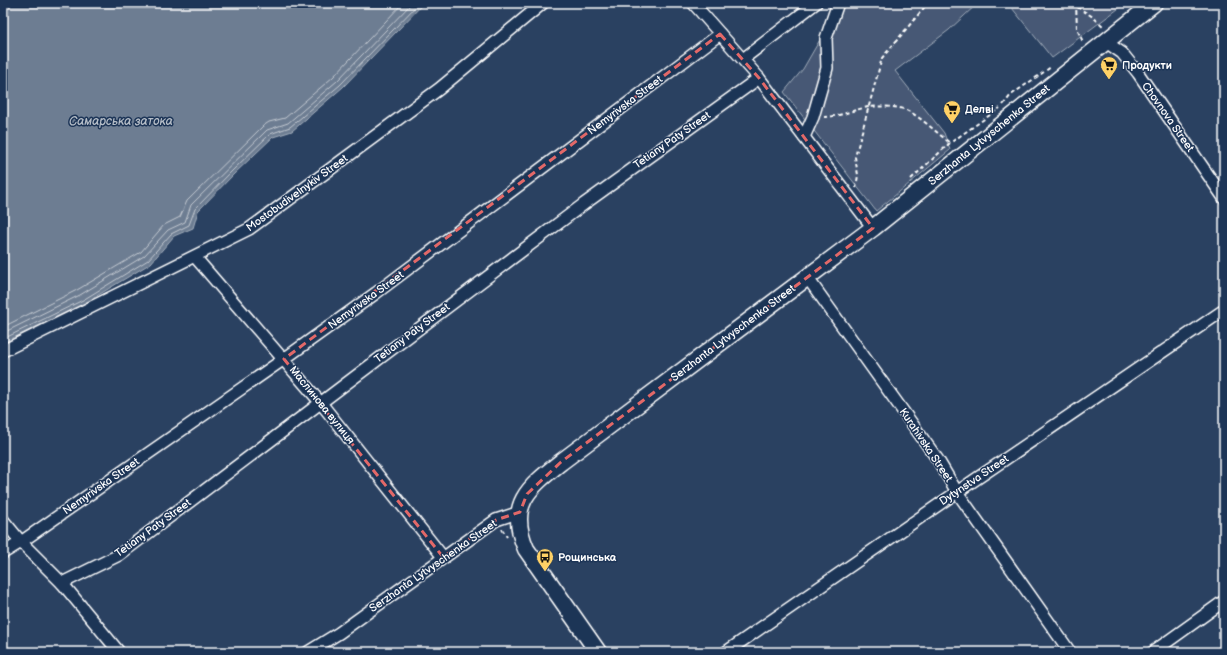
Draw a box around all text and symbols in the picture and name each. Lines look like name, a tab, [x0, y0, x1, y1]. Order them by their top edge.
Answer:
supermarket icon: Продукти	[1099, 55, 1119, 80]
place label: Продукти	[1122, 59, 1172, 72]
street label: Nemyrivska Street	[585, 72, 665, 137]
street label: Chovnova Street	[1139, 80, 1197, 155]
street label: Serzhanta Lytvyschenka Street	[926, 82, 1053, 188]
supermarket icon: Делві	[942, 99, 962, 124]
place label: Делві	[965, 103, 994, 116]
street label: Tetiany Paty Street	[631, 108, 713, 171]
water label: Самарська затока	[69, 114, 173, 129]
street label: Mostobudivelnykiv Street	[244, 151, 351, 234]
street label: Nemyrivska Street	[326, 268, 407, 332]
street label: Serzhanta Lytvyschenka Street	[668, 282, 798, 384]
street label: Tetiany Paty Street	[372, 300, 453, 366]
street label: Маслинова вулиця	[287, 363, 357, 447]
street label: Kurahivska Street	[896, 406, 956, 485]
street label: Dytynstva Street	[937, 452, 1012, 508]
street label: Nemyrivska Street	[60, 454, 142, 517]
street label: Tetiany Paty Street	[112, 496, 194, 560]
street label: Serzhanta Lytvyschenka Street	[367, 517, 500, 615]
bus stop icon: Рощинська	[535, 547, 555, 572]
place label: Рощинська	[558, 551, 617, 564]

